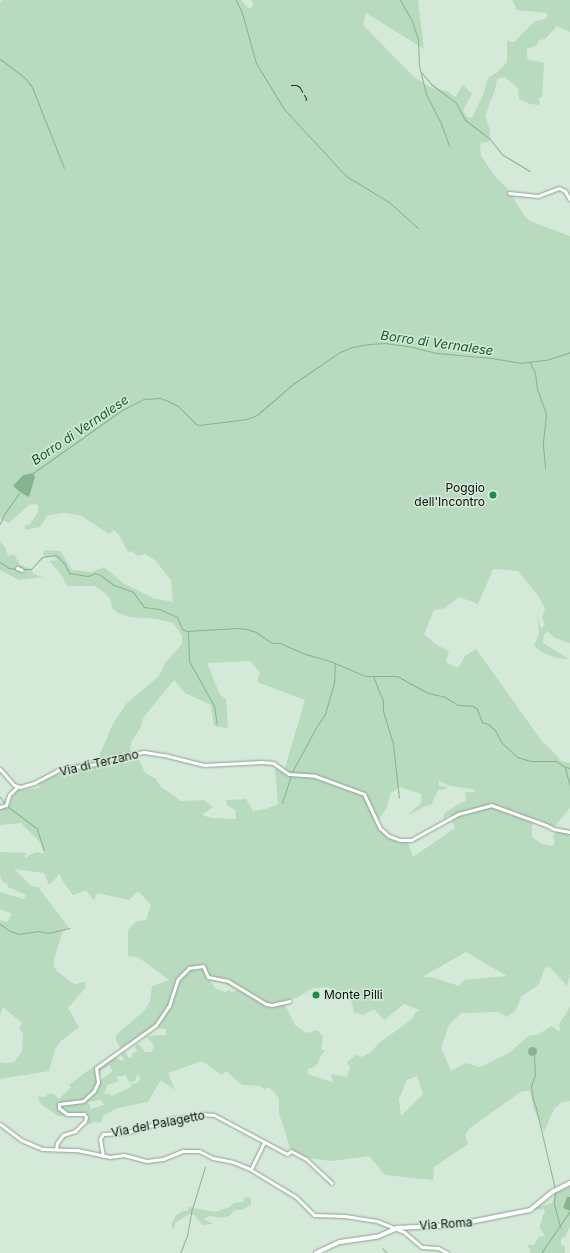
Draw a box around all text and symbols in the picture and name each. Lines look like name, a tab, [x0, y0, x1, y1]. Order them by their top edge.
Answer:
water label: Borro di Vernalese	[380, 327, 494, 359]
water label: Borro di Vernalese	[28, 392, 132, 468]
place label: Poggio dell'Incontro	[414, 481, 485, 509]
marker: Poggio dell'Incontro	[488, 490, 498, 500]
street label: Via di Terzano	[58, 747, 140, 779]
place label: Monte Pilli	[324, 988, 383, 1002]
marker: Monte Pilli	[311, 990, 321, 1000]
street label: Via del Palagetto	[110, 1108, 206, 1140]
street label: Via Roma	[419, 1215, 473, 1233]

